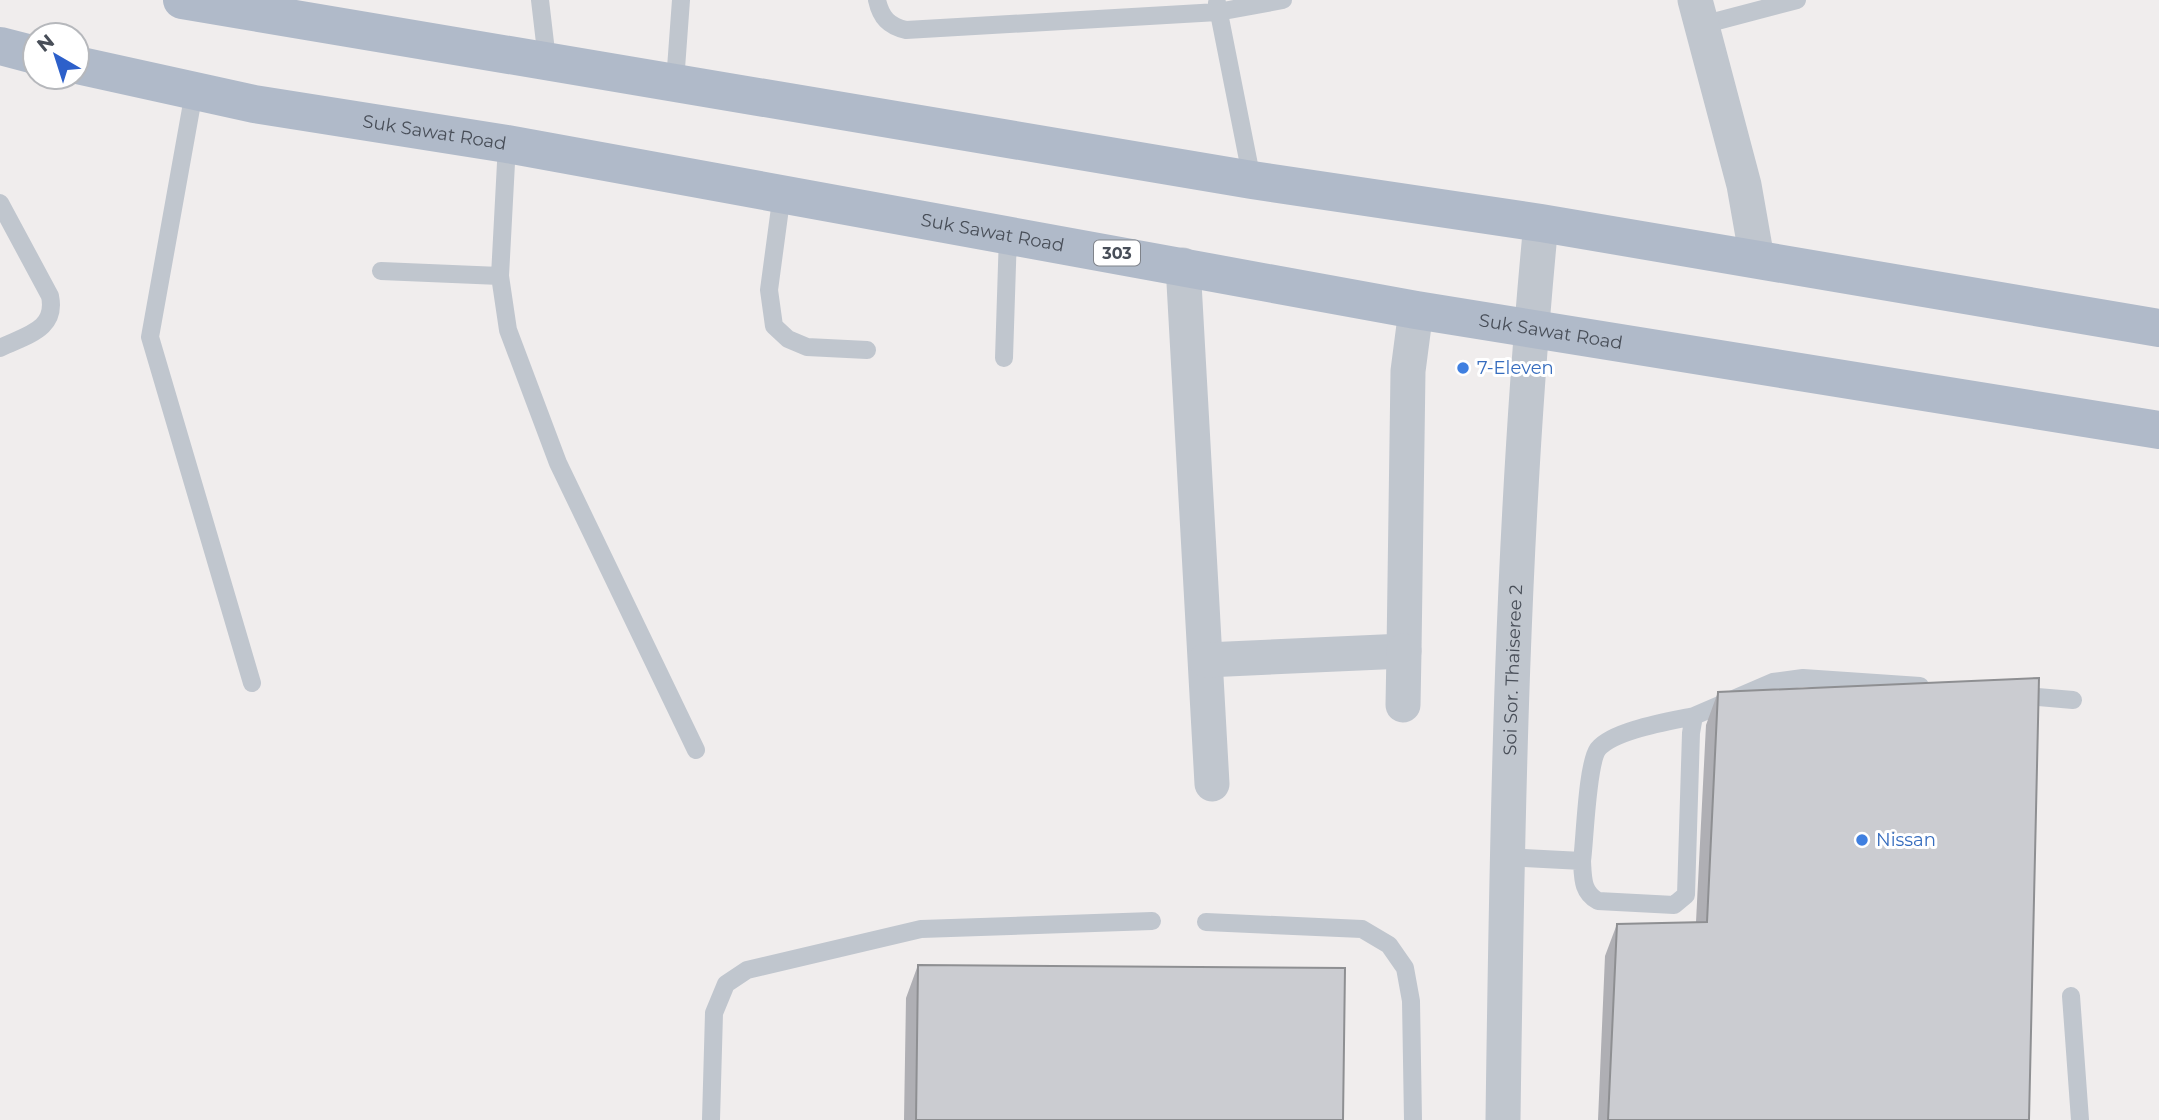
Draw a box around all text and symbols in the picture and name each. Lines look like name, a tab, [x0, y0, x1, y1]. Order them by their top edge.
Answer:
north arrow	[21, 21, 91, 91]
text: N	[32, 29, 59, 57]
street label: Suk Sawat Road	[361, 110, 508, 155]
street label: Suk Sawat Road	[919, 209, 1066, 257]
road number: 303	[1094, 241, 1140, 266]
street label: Suk Sawat Road	[1477, 309, 1624, 354]
place label: 7-Eleven	[1477, 357, 1554, 379]
marker: 7-Eleven	[1455, 360, 1471, 376]
street label: Soi Sor. Thaiseree 2	[1499, 584, 1527, 756]
place label: Nissan	[1876, 829, 1936, 851]
marker: Nissan	[1854, 832, 1870, 848]

